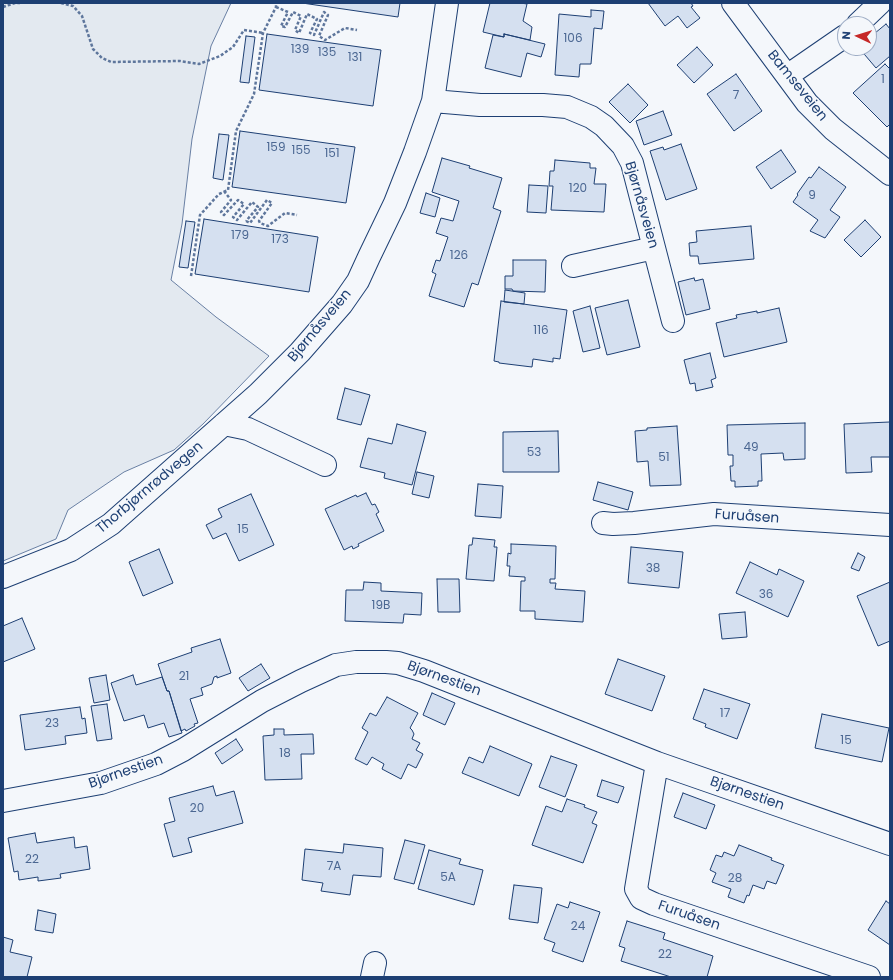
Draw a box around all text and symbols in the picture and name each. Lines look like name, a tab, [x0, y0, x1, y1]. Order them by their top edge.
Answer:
north arrow	[837, 16, 877, 56]
text: N	[838, 31, 854, 40]
house number: 106	[564, 32, 582, 46]
house number: 139	[291, 43, 309, 57]
house number: 135	[318, 46, 336, 60]
street label: Bamseveien	[763, 47, 831, 125]
house number: 131	[348, 51, 362, 65]
house number: 1	[881, 73, 885, 87]
house number: 7	[733, 89, 739, 103]
house number: 159	[267, 141, 285, 155]
house number: 155	[292, 144, 310, 158]
house number: 151	[324, 147, 340, 161]
street label: Bjørnåsveien	[621, 160, 661, 250]
house number: 120	[569, 182, 587, 196]
house number: 9	[808, 189, 816, 203]
house number: 179	[231, 229, 249, 243]
house number: 173	[271, 233, 289, 247]
house number: 126	[450, 249, 468, 263]
street label: Bjørnåsveien	[285, 286, 355, 366]
house number: 116	[533, 324, 549, 338]
street label: Thorbjørnrødvegen	[93, 438, 207, 538]
house number: 49	[743, 441, 759, 455]
house number: 53	[527, 446, 541, 460]
house number: 51	[658, 451, 670, 465]
street label: Furuåsen	[714, 506, 780, 528]
house number: 15	[237, 523, 249, 537]
house number: 38	[646, 562, 660, 576]
house number: 36	[759, 588, 773, 602]
house number: 19B	[372, 599, 390, 613]
street label: Bjørnestien	[405, 658, 483, 700]
house number: 21	[179, 670, 189, 684]
house number: 17	[720, 707, 730, 721]
house number: 23	[45, 717, 59, 731]
house number: 15	[840, 734, 852, 748]
house number: 18	[279, 747, 291, 761]
street label: Bjørnestien	[87, 751, 165, 793]
street label: Bjørnestien	[708, 773, 786, 815]
house number: 20	[190, 802, 204, 816]
house number: 22	[25, 853, 39, 867]
house number: 7A	[327, 860, 341, 874]
house number: 5A	[440, 871, 456, 885]
house number: 28	[728, 872, 742, 886]
street label: Furuåsen	[656, 898, 722, 934]
house number: 24	[571, 920, 585, 934]
house number: 22	[658, 948, 672, 962]

